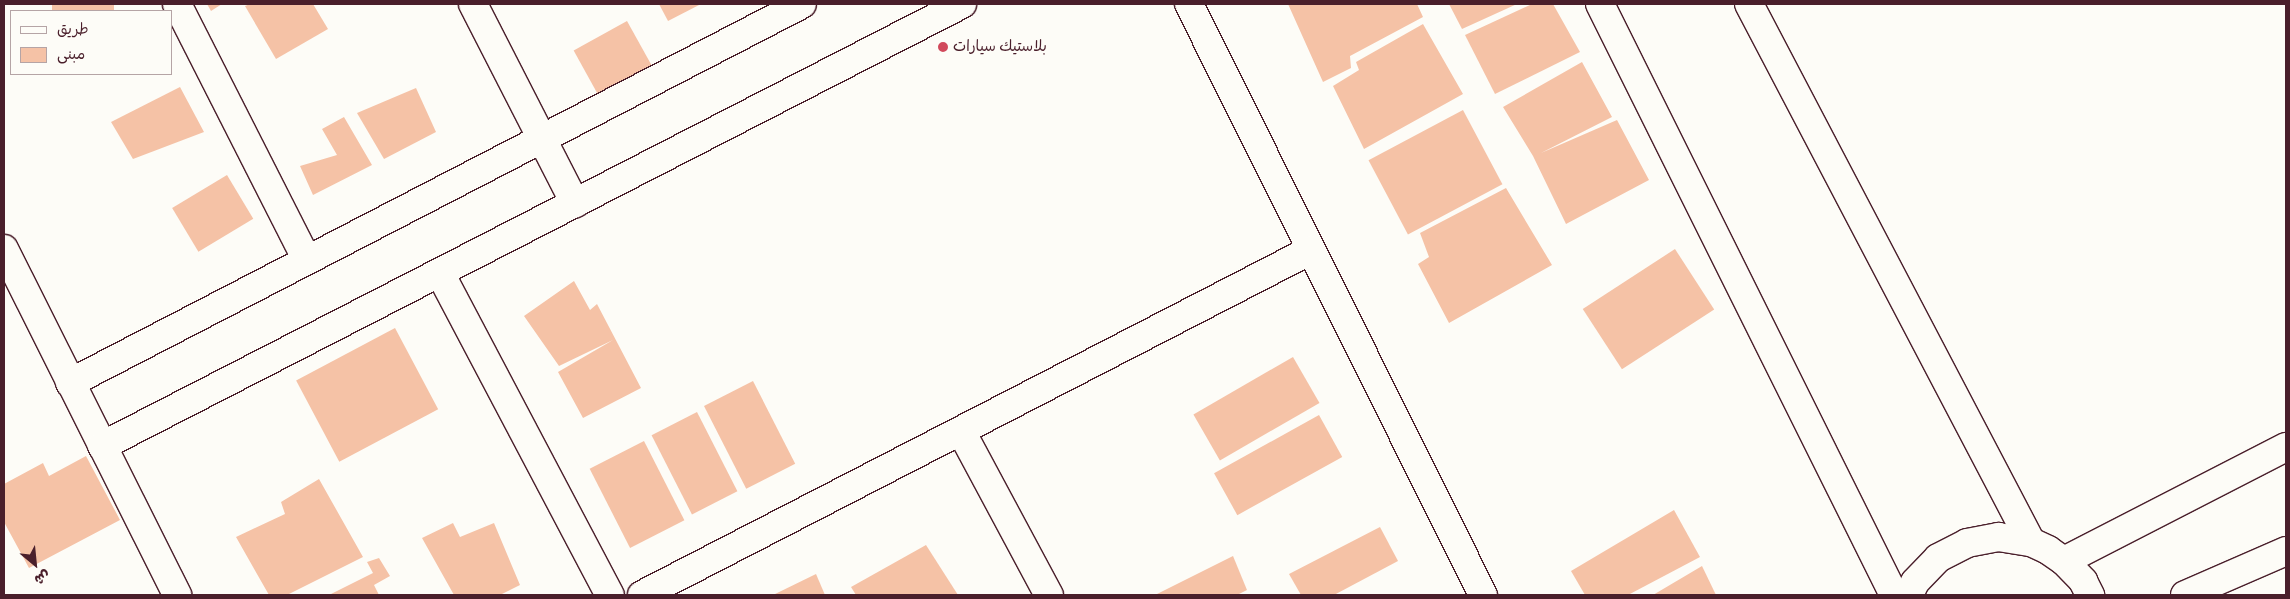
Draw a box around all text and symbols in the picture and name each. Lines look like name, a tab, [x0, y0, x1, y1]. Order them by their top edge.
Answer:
legend	[10, 10, 172, 75]
text: طريق	[57, 20, 89, 38]
place label: بلاستيك سيارات	[953, 38, 1047, 56]
marker: بلاستيك سيارات	[937, 41, 949, 53]
text: مبنى	[57, 45, 85, 63]
north arrow	[10, 539, 60, 589]
text: ش	[31, 567, 53, 589]

